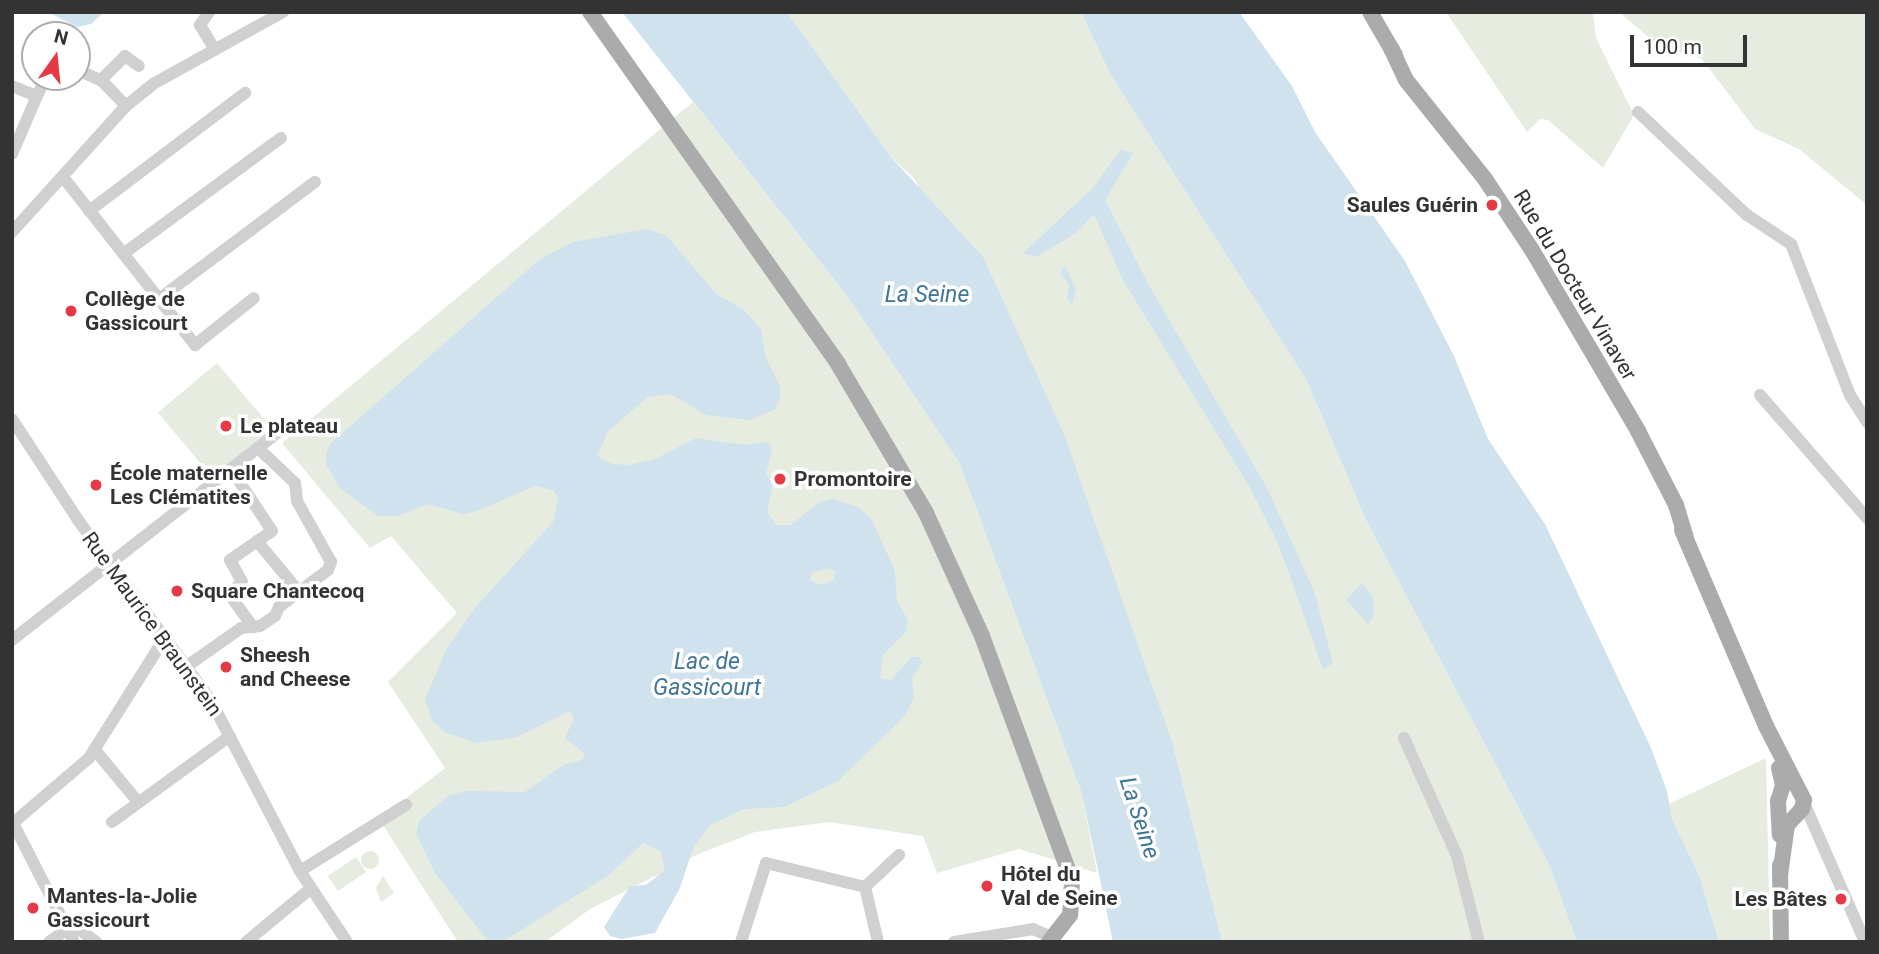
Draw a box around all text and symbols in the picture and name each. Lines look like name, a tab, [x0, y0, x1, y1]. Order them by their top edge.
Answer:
north arrow	[21, 21, 91, 91]
scale bar	[1634, 21, 1751, 65]
text: N	[52, 24, 70, 50]
text: 100 m	[1643, 35, 1702, 59]
street label: Rue du Docteur Vinaver	[1508, 185, 1642, 385]
place label: Saules Guérin	[1347, 192, 1478, 218]
marker: Saules Guérin	[1484, 197, 1500, 213]
water label: La Seine	[885, 281, 969, 309]
place label: Collège de Gassicourt	[85, 286, 188, 336]
marker: Collège de Gassicourt	[63, 303, 79, 319]
place label: Le plateau	[240, 413, 338, 439]
marker: Le plateau	[218, 418, 234, 434]
place label: École maternelle Les Clématites	[110, 460, 268, 510]
place label: Promontoire	[794, 466, 912, 492]
marker: Promontoire	[772, 471, 788, 487]
marker: École maternelle Les Clématites	[88, 477, 104, 493]
street label: Rue Maurice Braunstein	[77, 527, 227, 721]
place label: Square Chantecoq	[191, 578, 364, 604]
marker: Square Chantecoq	[169, 583, 185, 599]
place label: Sheesh and Cheese	[240, 642, 350, 692]
water label: Lac de Gassicourt	[653, 648, 761, 702]
marker: Sheesh and Cheese	[218, 659, 234, 675]
water label: La Seine	[1113, 774, 1165, 862]
place label: Hôtel du Val de Seine	[1001, 861, 1118, 911]
marker: Hôtel du Val de Seine	[979, 878, 995, 894]
place label: Mantes-la-Jolie Gassicourt	[47, 883, 197, 933]
place label: Les Bâtes	[1734, 886, 1827, 912]
marker: Les Bâtes	[1833, 891, 1849, 907]
marker: Mantes-la-Jolie Gassicourt	[25, 900, 41, 916]

